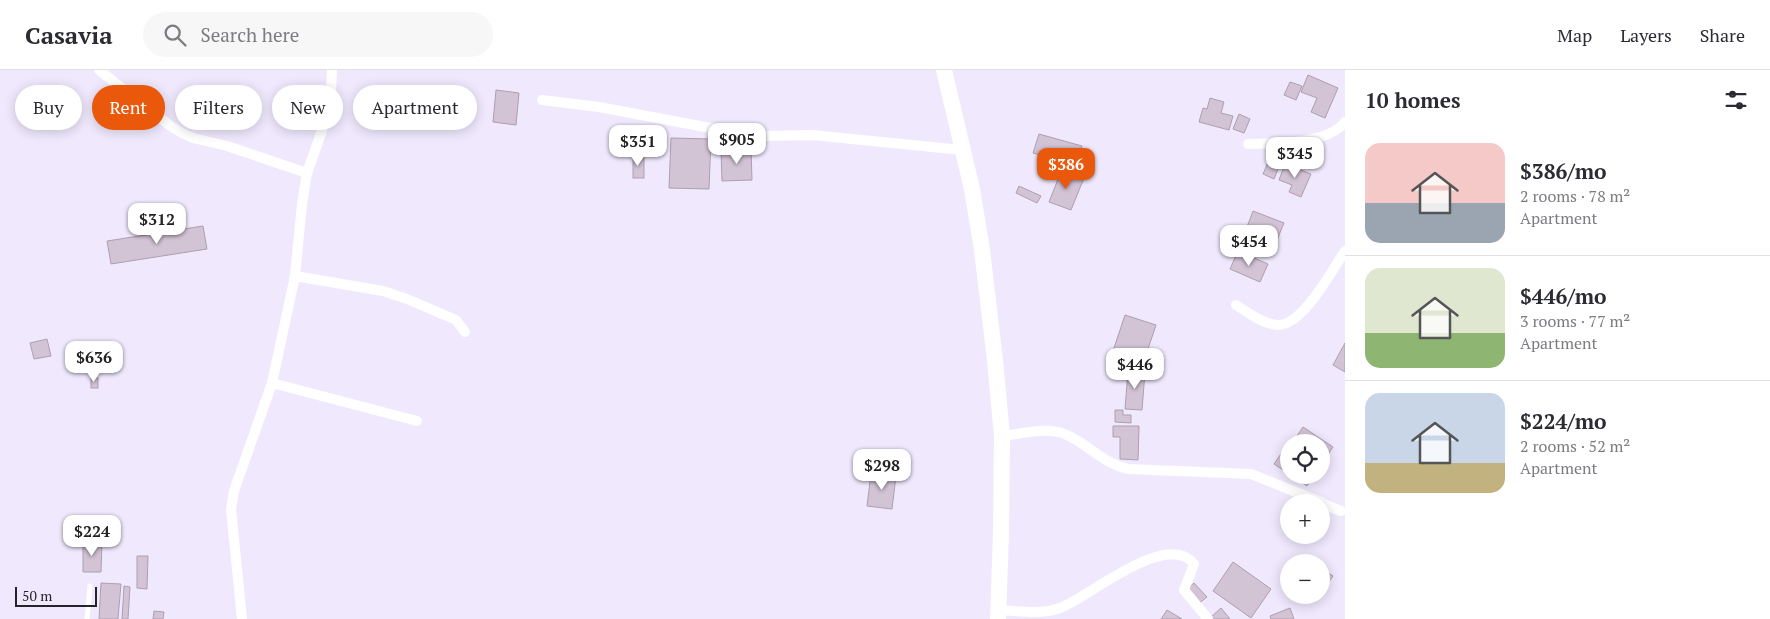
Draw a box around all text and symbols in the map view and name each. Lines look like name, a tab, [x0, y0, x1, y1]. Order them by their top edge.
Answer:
search box	[143, 12, 493, 57]
text: Casavia	[25, 19, 113, 51]
icon: search	[161, 21, 189, 49]
text: Search here	[201, 22, 299, 47]
text: Map	[1557, 23, 1592, 47]
text: Layers	[1620, 23, 1672, 47]
text: Share	[1700, 23, 1745, 47]
chip: Buy	[15, 85, 82, 130]
chip: Rent	[92, 85, 165, 130]
chip: Filters	[175, 85, 262, 130]
chip: New	[272, 85, 343, 130]
chip: Apartment	[353, 85, 477, 130]
text: 10 homes	[1365, 86, 1461, 114]
icon: filters	[1722, 86, 1750, 114]
pin: $905	[707, 122, 767, 165]
pin: $351	[608, 124, 668, 167]
text: $905	[719, 128, 755, 150]
text: $351	[620, 130, 656, 152]
pin: $345	[1265, 136, 1325, 179]
text: $345	[1277, 142, 1313, 164]
pin: $386	[1036, 148, 1096, 190]
text: $386	[1048, 153, 1084, 175]
text: $386/mo	[1520, 157, 1607, 185]
icon: home	[1405, 163, 1465, 223]
text: 2 rooms · 78 m²	[1520, 185, 1630, 207]
pin: $312	[127, 202, 187, 245]
text: Apartment	[1520, 207, 1597, 229]
text: $312	[139, 208, 175, 230]
pin: $454	[1219, 224, 1279, 267]
text: $454	[1231, 230, 1267, 252]
text: $446/mo	[1520, 282, 1607, 310]
icon: home	[1405, 288, 1465, 348]
text: 3 rooms · 77 m²	[1520, 310, 1630, 332]
text: Apartment	[1520, 332, 1597, 354]
pin: $636	[64, 340, 124, 383]
text: $636	[76, 346, 112, 368]
pin: $446	[1105, 348, 1165, 390]
text: $446	[1117, 353, 1153, 375]
text: $224/mo	[1520, 407, 1607, 435]
icon: home	[1405, 413, 1465, 473]
map controls	[1280, 434, 1330, 604]
button: locate	[1280, 434, 1330, 484]
text: 2 rooms · 52 m²	[1520, 435, 1630, 457]
pin: $298	[852, 448, 912, 491]
text: $298	[864, 454, 900, 476]
text: Apartment	[1520, 457, 1597, 479]
button: +	[1280, 494, 1330, 544]
pin: $224	[62, 514, 122, 557]
text: $224	[74, 520, 110, 542]
button: −	[1280, 554, 1330, 604]
scale bar	[15, 584, 98, 607]
text: 50 m	[22, 586, 52, 605]

